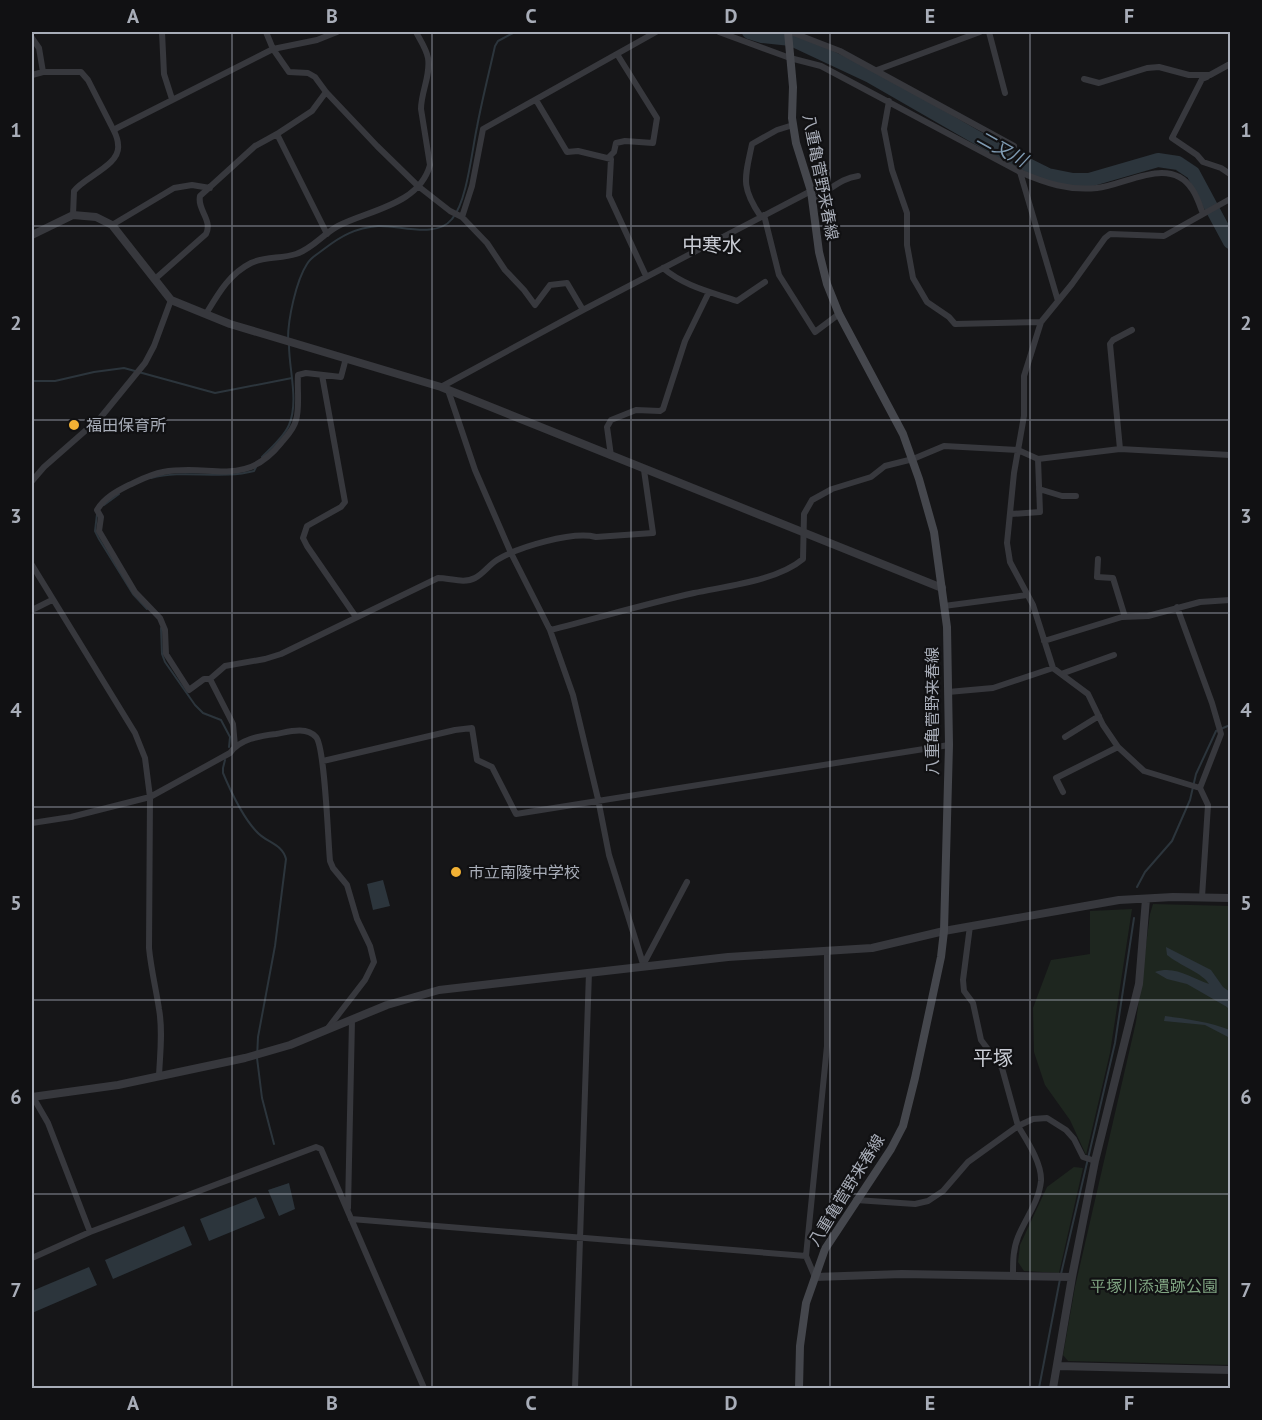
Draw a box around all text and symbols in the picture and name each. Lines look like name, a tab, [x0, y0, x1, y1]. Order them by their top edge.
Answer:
text: A	[127, 3, 140, 29]
text: B	[326, 3, 338, 29]
text: C	[525, 3, 537, 29]
text: D	[725, 3, 738, 29]
text: E	[925, 3, 935, 29]
text: F	[1124, 3, 1134, 29]
street label: 八重亀菅野来春線	[799, 112, 843, 242]
text: 1	[10, 117, 22, 143]
text: 1	[1240, 117, 1252, 143]
water label: 二又川	[973, 125, 1033, 173]
district label: 中寒水	[682, 232, 742, 258]
text: 2	[10, 310, 22, 336]
text: 2	[1240, 310, 1252, 336]
place label: 福田保育所	[86, 415, 166, 435]
marker: 福田保育所	[67, 418, 81, 432]
text: 3	[10, 503, 22, 529]
text: 3	[1240, 503, 1252, 529]
street label: 八重亀菅野来春線	[922, 647, 942, 775]
text: 4	[10, 697, 22, 723]
text: 4	[1240, 697, 1252, 723]
place label: 市立南陵中学校	[468, 862, 580, 882]
marker: 市立南陵中学校	[449, 865, 463, 879]
text: 5	[10, 890, 22, 916]
text: 5	[1240, 890, 1252, 916]
district label: 平塚	[973, 1045, 1013, 1071]
text: 6	[10, 1084, 22, 1110]
text: 6	[1240, 1084, 1252, 1110]
street label: 八重亀菅野来春線	[804, 1130, 888, 1250]
park label: 平塚川添遺跡公園	[1090, 1276, 1218, 1296]
text: 7	[10, 1277, 22, 1303]
text: 7	[1240, 1277, 1252, 1303]
text: A	[127, 1390, 140, 1416]
text: B	[326, 1390, 338, 1416]
text: C	[525, 1390, 537, 1416]
text: D	[725, 1390, 738, 1416]
text: E	[925, 1390, 935, 1416]
text: F	[1124, 1390, 1134, 1416]

